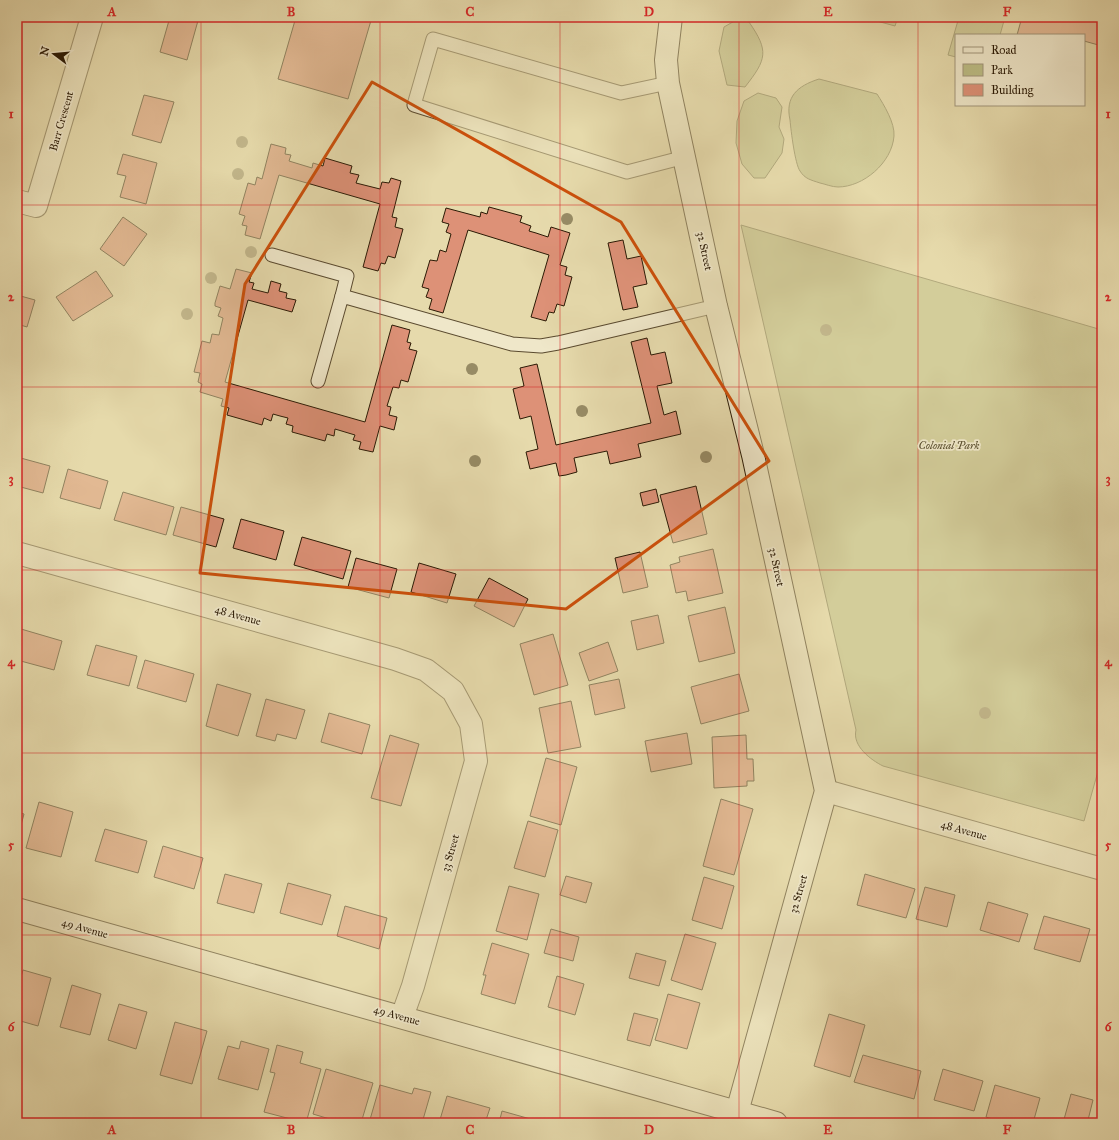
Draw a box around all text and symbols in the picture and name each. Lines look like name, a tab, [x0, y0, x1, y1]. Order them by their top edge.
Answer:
text: A	[107, 4, 117, 20]
text: B	[287, 4, 296, 20]
text: C	[466, 4, 475, 20]
text: D	[644, 4, 654, 20]
text: E	[823, 4, 833, 20]
text: F	[1003, 4, 1012, 20]
north arrow	[34, 34, 74, 74]
legend	[955, 34, 1085, 106]
text: Road	[991, 43, 1017, 57]
text: N	[37, 44, 53, 58]
text: Park	[991, 63, 1013, 77]
text: Building	[991, 83, 1034, 98]
street label: Barr Crescent	[47, 90, 76, 153]
text: 1	[8, 106, 14, 122]
text: 1	[1105, 106, 1111, 122]
street label: 32 Street	[694, 230, 715, 272]
text: 2	[8, 289, 15, 305]
text: 2	[1105, 289, 1112, 305]
park label: Colonial Park	[919, 439, 980, 452]
text: 3	[8, 471, 14, 487]
text: 3	[1105, 471, 1111, 487]
street label: 32 Street	[766, 546, 787, 588]
street label: 48 Avenue	[213, 603, 263, 628]
text: 4	[7, 654, 15, 670]
text: 4	[1104, 654, 1112, 670]
street label: 48 Avenue	[939, 818, 989, 843]
street label: 33 Street	[439, 833, 462, 873]
text: 5	[8, 837, 15, 853]
text: 5	[1105, 837, 1112, 853]
street label: 32 Street	[787, 873, 810, 915]
street label: 49 Avenue	[60, 916, 110, 941]
street label: 49 Avenue	[372, 1003, 422, 1028]
text: 6	[8, 1019, 16, 1035]
text: 6	[1105, 1019, 1113, 1035]
text: A	[107, 1122, 117, 1138]
text: B	[287, 1122, 296, 1138]
text: C	[466, 1122, 475, 1138]
text: D	[644, 1122, 654, 1138]
text: E	[823, 1122, 833, 1138]
text: F	[1003, 1122, 1012, 1138]

